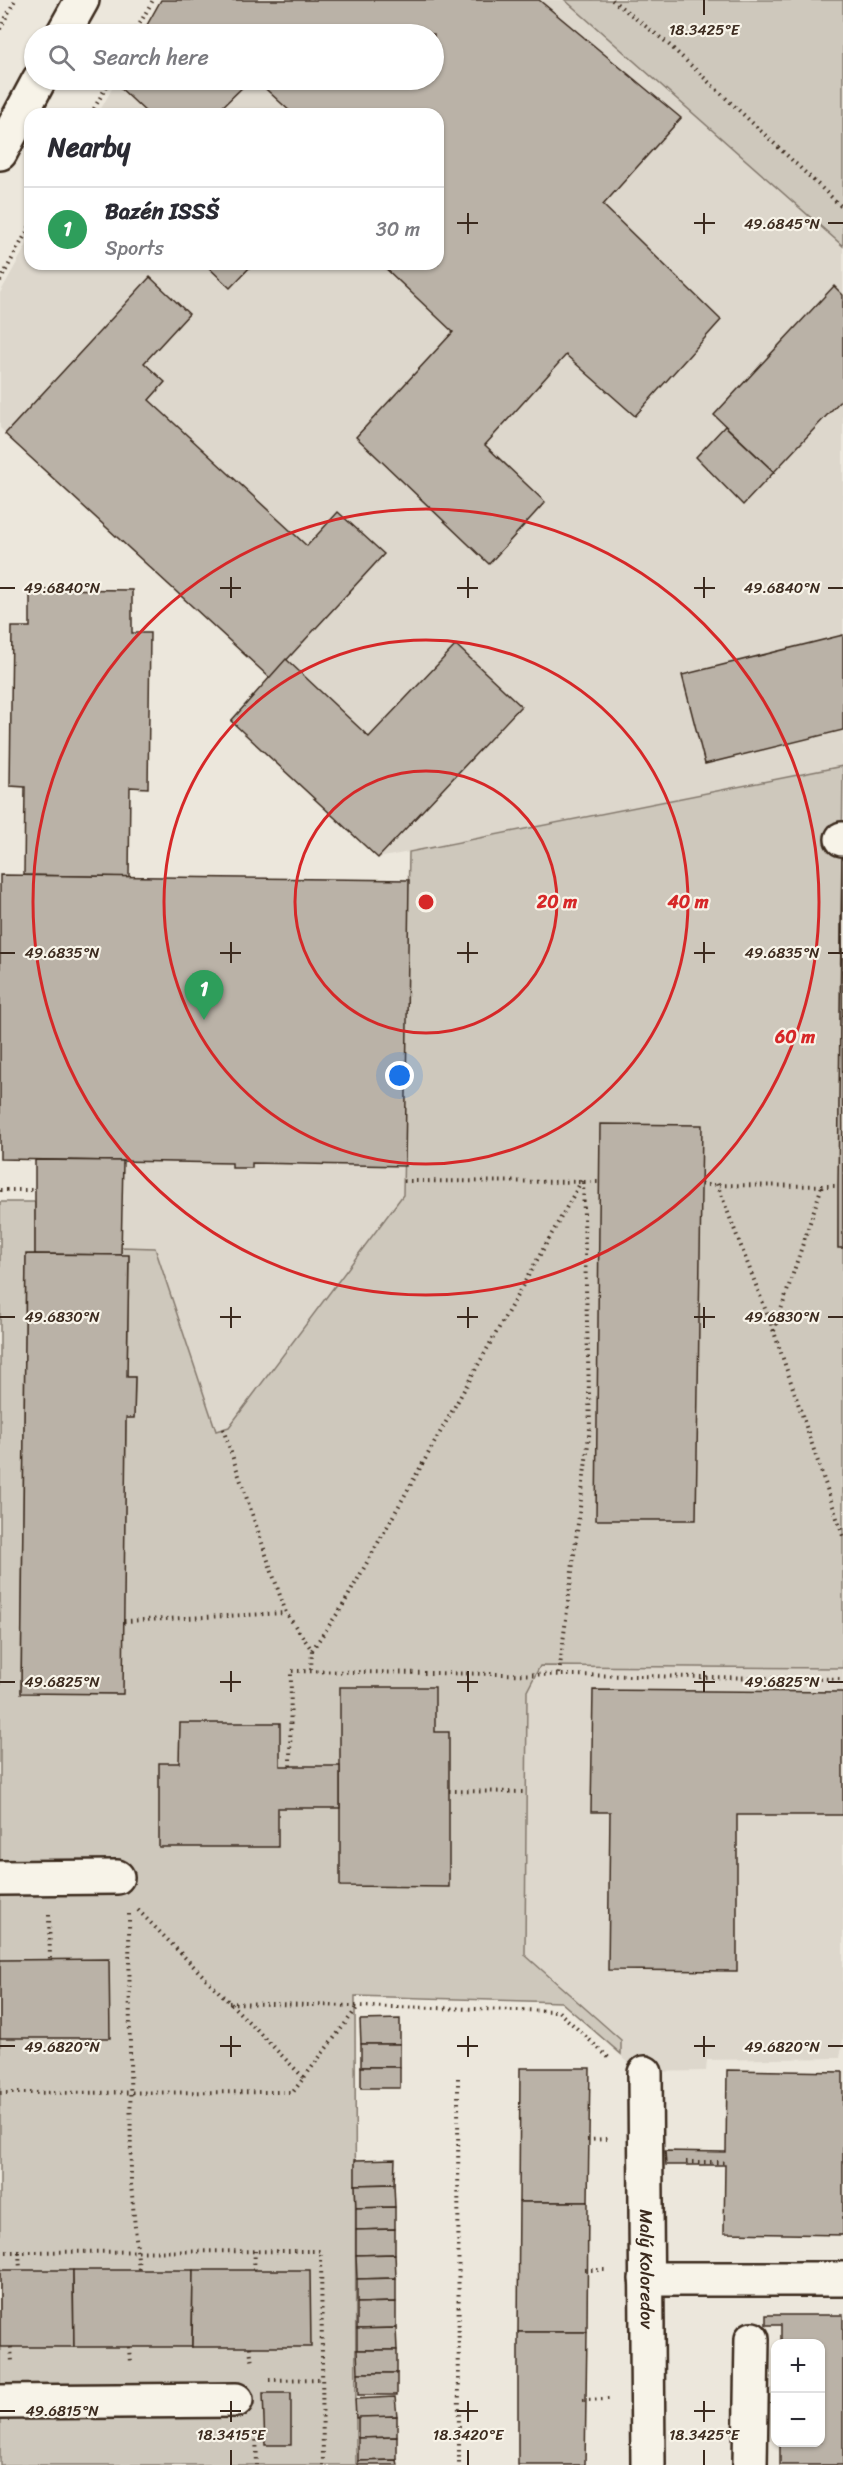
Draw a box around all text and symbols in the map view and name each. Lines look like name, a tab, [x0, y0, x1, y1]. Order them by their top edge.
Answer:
text: 18.3425°E	[669, 17, 741, 43]
search box	[24, 24, 444, 90]
text: Search here	[93, 38, 209, 77]
icon: search	[45, 41, 78, 74]
text: Nearby	[48, 124, 130, 170]
text: Bazén ISSŠ	[105, 192, 219, 231]
text: 49.6845°N	[744, 211, 821, 237]
text: 1	[63, 212, 72, 247]
text: 30 m	[376, 212, 420, 247]
text: Sports	[105, 231, 164, 266]
text: 49.6840°N	[24, 575, 101, 601]
text: 49.6840°N	[744, 575, 821, 601]
text: 20 m	[536, 886, 577, 918]
text: 40 m	[666, 886, 709, 918]
centre of rings	[416, 892, 436, 912]
text: 49.6835°N	[25, 940, 100, 966]
text: 49.6835°N	[745, 940, 820, 966]
pin: 1	[184, 970, 224, 1020]
text: 60 m	[774, 1021, 815, 1053]
your location	[385, 1061, 414, 1090]
text: 49.6830°N	[24, 1304, 100, 1330]
text: 49.6830°N	[744, 1304, 820, 1330]
text: 49.6825°N	[24, 1669, 100, 1695]
text: 49.6825°N	[744, 1669, 820, 1695]
text: 49.6820°N	[24, 2034, 100, 2060]
text: 49.6820°N	[744, 2034, 820, 2060]
street label: Malý Koloredov	[630, 2209, 663, 2330]
map controls	[771, 2339, 825, 2447]
button: +	[771, 2339, 825, 2393]
button: −	[771, 2393, 825, 2447]
text: 49.6815°N	[25, 2398, 99, 2424]
text: 18.3415°E	[197, 2422, 267, 2448]
text: 18.3420°E	[433, 2422, 505, 2448]
text: 18.3425°E	[669, 2422, 741, 2448]

